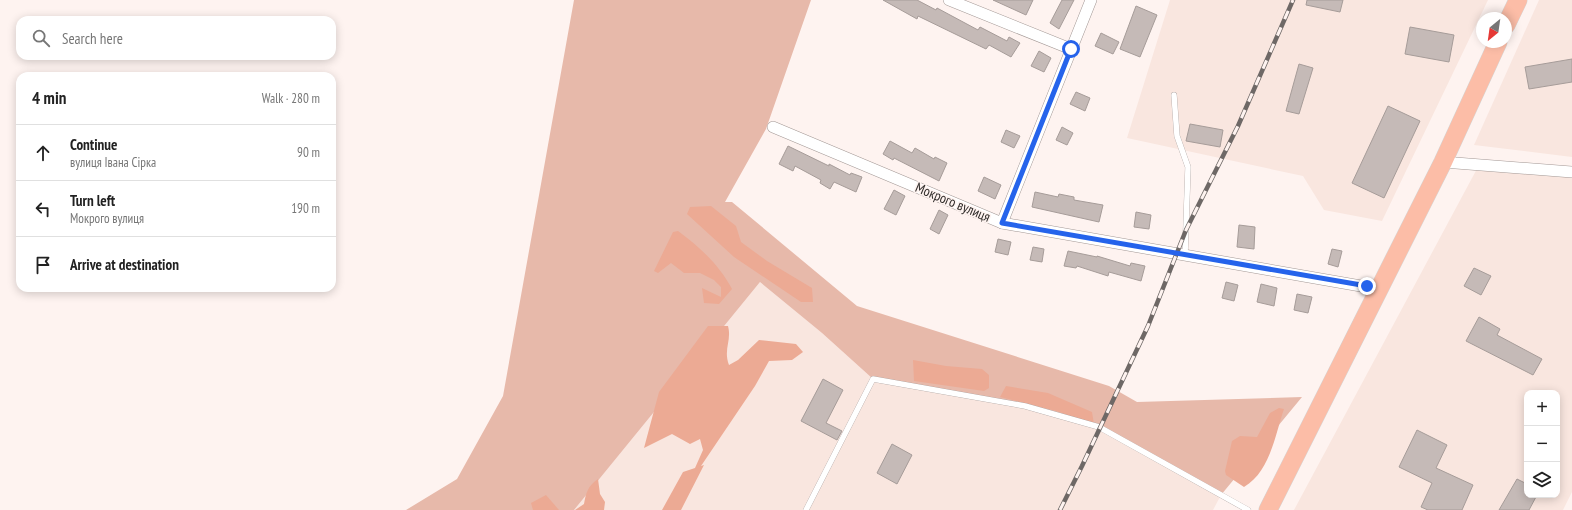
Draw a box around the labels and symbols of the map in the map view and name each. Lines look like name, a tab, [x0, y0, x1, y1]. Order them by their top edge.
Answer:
north arrow	[1476, 12, 1512, 48]
route start	[1062, 40, 1080, 58]
street label: Мокрого вулиця	[913, 178, 993, 226]
route end	[1358, 277, 1376, 295]

